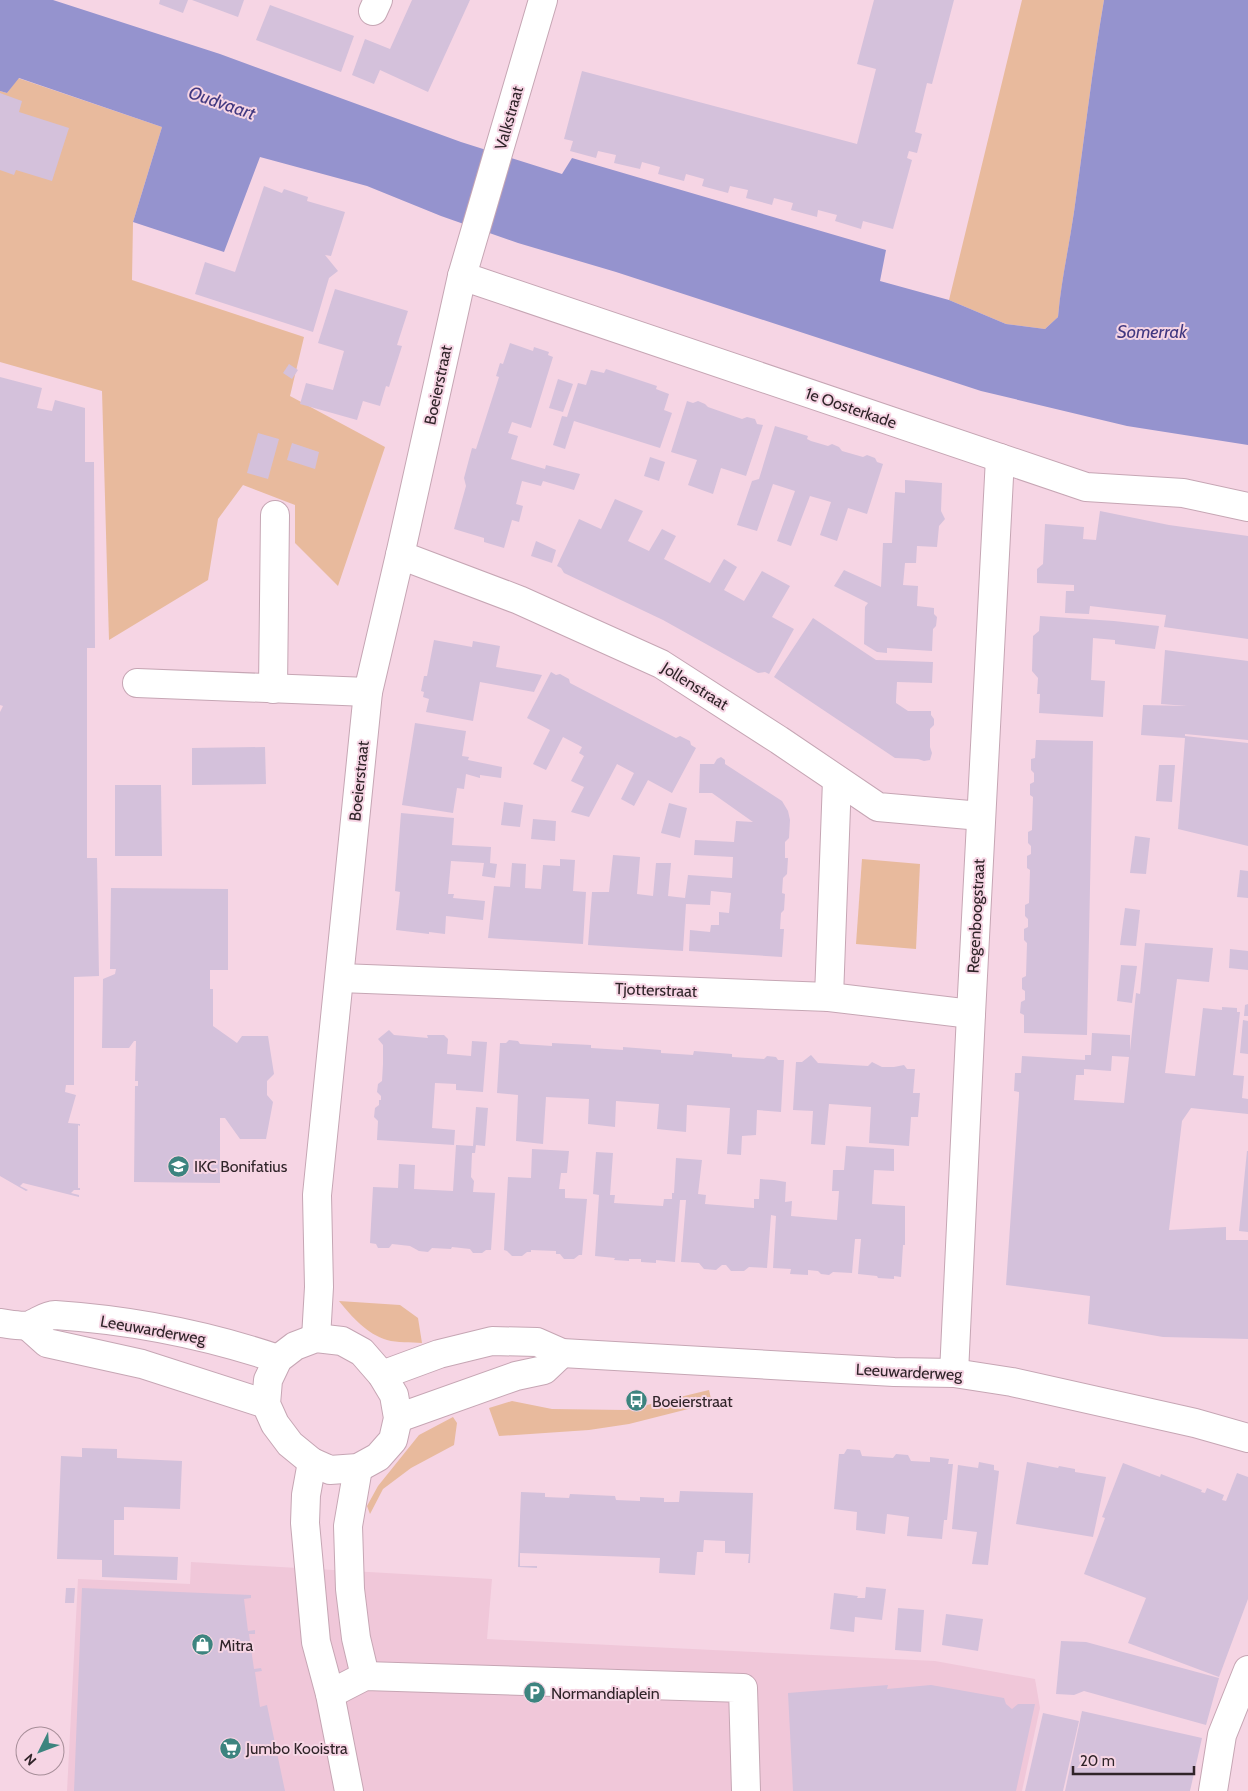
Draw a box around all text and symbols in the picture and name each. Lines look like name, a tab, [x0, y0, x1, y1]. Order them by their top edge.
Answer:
water label: Oudvaart	[186, 81, 259, 125]
street label: Valkstraat	[491, 83, 527, 152]
water label: Somerrak	[1117, 321, 1188, 343]
street label: Boeierstraat	[420, 343, 456, 426]
street label: 1e Oosterkade	[803, 384, 899, 432]
street label: Jollenstraat	[657, 658, 732, 714]
street label: Boeierstraat	[345, 739, 373, 822]
street label: Regenboogstraat	[964, 858, 989, 974]
street label: Tjotterstraat	[615, 979, 698, 1001]
school or university icon: IKC Bonifatius	[166, 1154, 190, 1178]
place label: IKC Bonifatius	[194, 1157, 288, 1176]
street label: Leeuwarderweg	[99, 1311, 208, 1349]
street label: Leeuwarderweg	[855, 1360, 964, 1384]
bus stop icon: Boeierstraat	[624, 1389, 648, 1413]
place label: Boeierstraat	[652, 1392, 733, 1411]
shop icon: Mitra	[191, 1633, 215, 1657]
place label: Mitra	[219, 1636, 254, 1655]
parking icon: Normandiaplein	[523, 1681, 547, 1705]
place label: Normandiaplein	[551, 1684, 660, 1703]
north arrow	[15, 1726, 65, 1776]
supermarket icon: Jumbo Kooistra	[218, 1736, 242, 1760]
place label: Jumbo Kooistra	[245, 1739, 348, 1758]
scale bar	[1073, 1744, 1194, 1776]
text: N	[20, 1750, 40, 1769]
text: 20 m	[1080, 1752, 1115, 1770]

